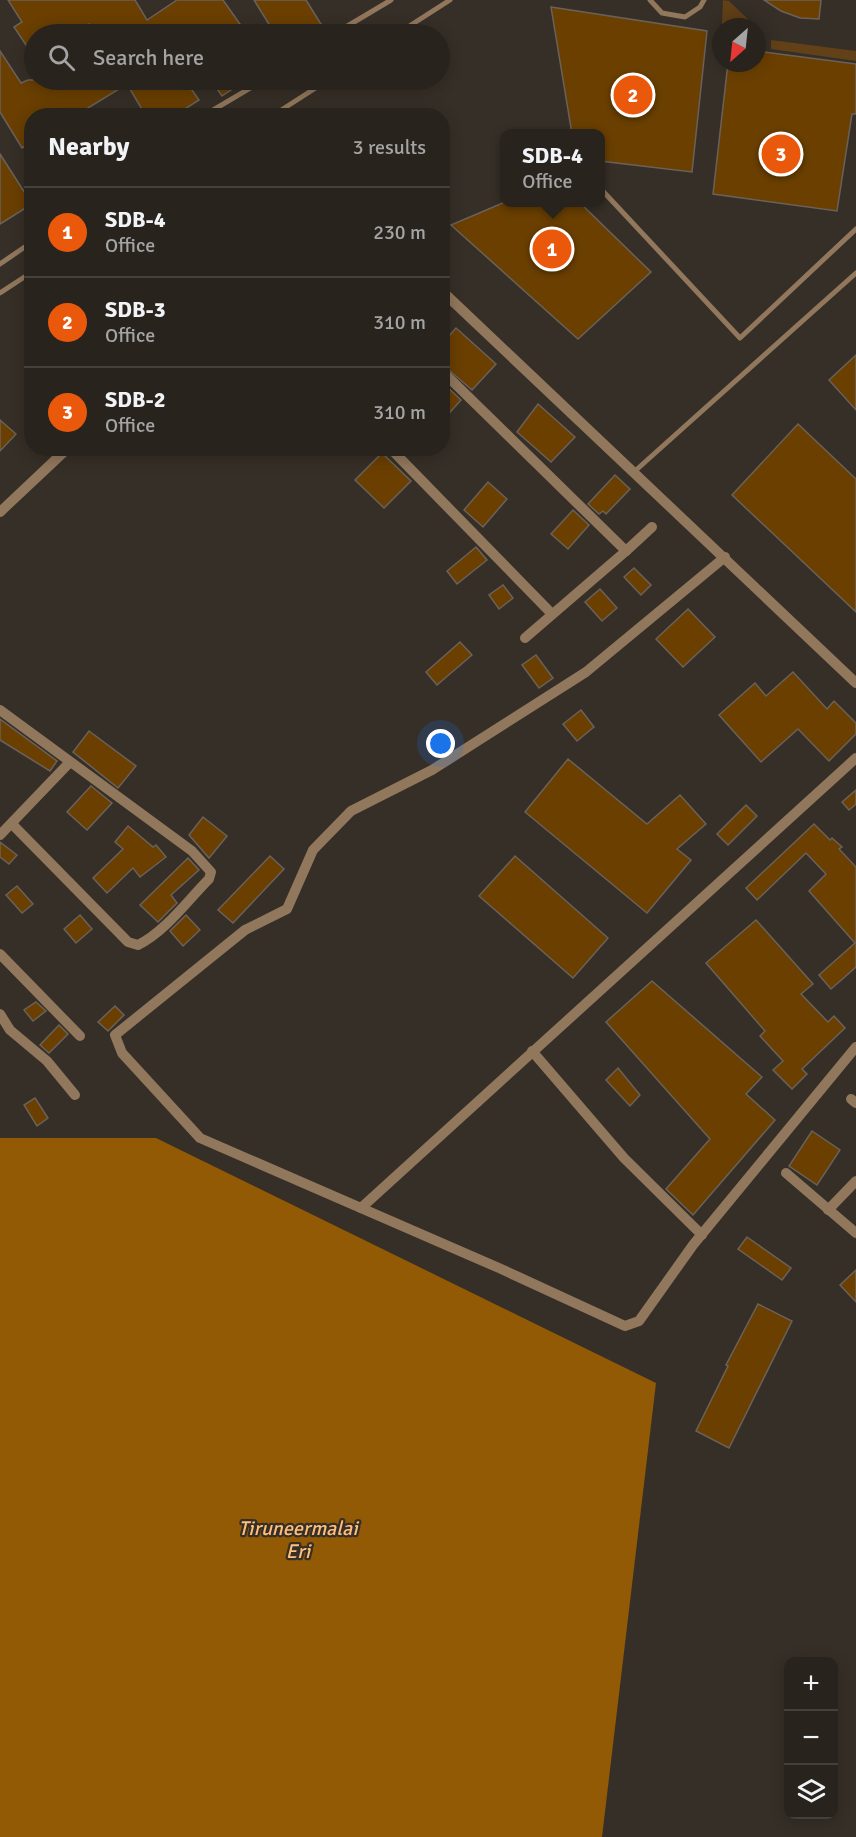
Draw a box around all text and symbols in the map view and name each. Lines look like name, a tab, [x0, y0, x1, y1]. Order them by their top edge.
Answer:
north arrow	[712, 18, 766, 72]
search box	[24, 24, 450, 90]
icon: search	[45, 41, 78, 74]
text: Search here	[93, 44, 204, 71]
pin: 2	[614, 72, 652, 118]
popup	[500, 129, 605, 207]
text: Nearby	[48, 131, 129, 163]
pin: 3	[762, 132, 800, 176]
text: 3 results	[353, 135, 426, 160]
text: SDB-4	[522, 142, 583, 169]
text: Office	[522, 169, 572, 194]
text: SDB-4	[105, 206, 166, 233]
text: 1	[62, 220, 73, 245]
text: 230 m	[373, 220, 426, 245]
pin: 1	[532, 226, 572, 272]
text: Office	[105, 233, 155, 258]
text: SDB-3	[105, 296, 166, 323]
text: 2	[62, 310, 73, 335]
text: 310 m	[373, 310, 426, 335]
text: Office	[105, 323, 155, 348]
text: SDB-2	[105, 386, 166, 413]
text: 3	[62, 400, 73, 425]
text: 310 m	[373, 400, 426, 425]
text: Office	[105, 413, 155, 438]
your location	[426, 729, 455, 758]
water label: Tiruneermalai Eri	[238, 1516, 359, 1564]
map controls	[784, 1657, 838, 1819]
button: +	[784, 1657, 838, 1711]
button: −	[784, 1711, 838, 1765]
button: layers	[784, 1765, 838, 1819]

